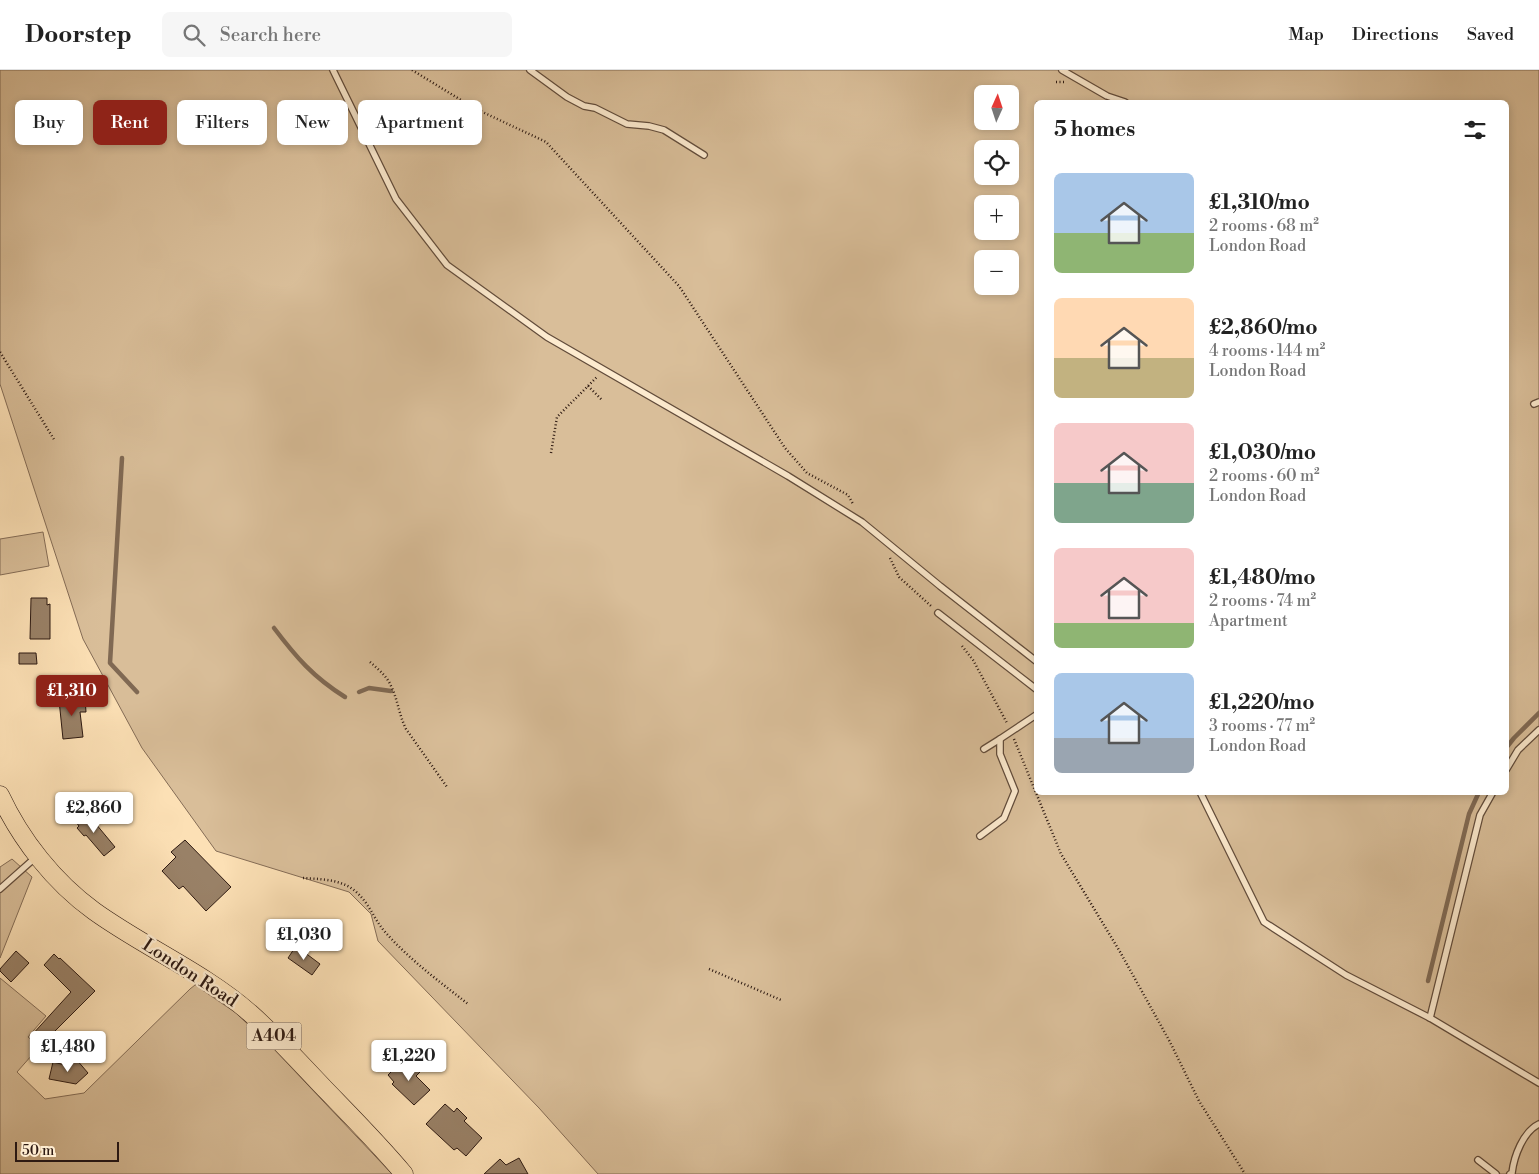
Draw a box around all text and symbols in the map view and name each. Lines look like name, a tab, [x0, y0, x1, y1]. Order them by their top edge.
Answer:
search box	[162, 12, 512, 57]
text: Doorstep	[25, 20, 132, 50]
icon: search	[180, 21, 208, 49]
text: Search here	[220, 23, 321, 47]
text: Map	[1288, 23, 1324, 46]
text: Directions	[1352, 23, 1439, 46]
text: Saved	[1467, 23, 1514, 46]
north arrow	[974, 85, 1019, 130]
map controls	[974, 85, 1019, 295]
chip: Buy	[15, 100, 83, 145]
chip: Rent	[93, 100, 167, 145]
chip: Filters	[177, 100, 267, 145]
chip: New	[277, 100, 348, 145]
chip: Apartment	[358, 100, 482, 145]
icon: filters	[1461, 116, 1489, 144]
text: 5 homes	[1054, 117, 1135, 143]
button: locate	[974, 140, 1019, 185]
text: £1,310/mo	[1209, 190, 1310, 216]
icon: home	[1094, 193, 1154, 253]
button: +	[974, 195, 1019, 240]
text: 2 rooms · 68 m²	[1209, 216, 1319, 236]
text: London Road	[1209, 236, 1306, 256]
button: −	[974, 250, 1019, 295]
text: £2,860/mo	[1209, 315, 1318, 341]
icon: home	[1094, 318, 1154, 378]
text: 4 rooms · 144 m²	[1209, 341, 1325, 361]
text: London Road	[1209, 361, 1306, 381]
text: £1,030/mo	[1209, 440, 1316, 466]
icon: home	[1094, 443, 1154, 503]
text: 2 rooms · 60 m²	[1209, 466, 1320, 486]
text: London Road	[1209, 486, 1306, 506]
text: £1,480/mo	[1209, 565, 1316, 591]
icon: home	[1094, 568, 1154, 628]
text: 2 rooms · 74 m²	[1209, 591, 1316, 611]
text: Apartment	[1209, 611, 1288, 631]
pin: £1,310	[31, 674, 113, 717]
text: £1,310	[47, 681, 97, 701]
text: £1,220/mo	[1209, 690, 1315, 716]
icon: home	[1094, 693, 1154, 753]
text: 3 rooms · 77 m²	[1209, 716, 1315, 736]
text: London Road	[1209, 736, 1306, 756]
pin: £2,860	[53, 792, 135, 834]
text: £2,860	[66, 798, 122, 818]
pin: £1,030	[263, 918, 345, 961]
text: £1,030	[277, 925, 331, 945]
street label: London Road	[138, 934, 243, 1013]
road number: A404	[246, 1022, 302, 1049]
pin: £1,480	[27, 1030, 109, 1073]
text: £1,480	[41, 1037, 95, 1057]
pin: £1,220	[368, 1040, 450, 1082]
text: £1,220	[382, 1046, 436, 1066]
scale bar	[15, 1139, 119, 1162]
text: 50 m	[22, 1142, 54, 1160]

